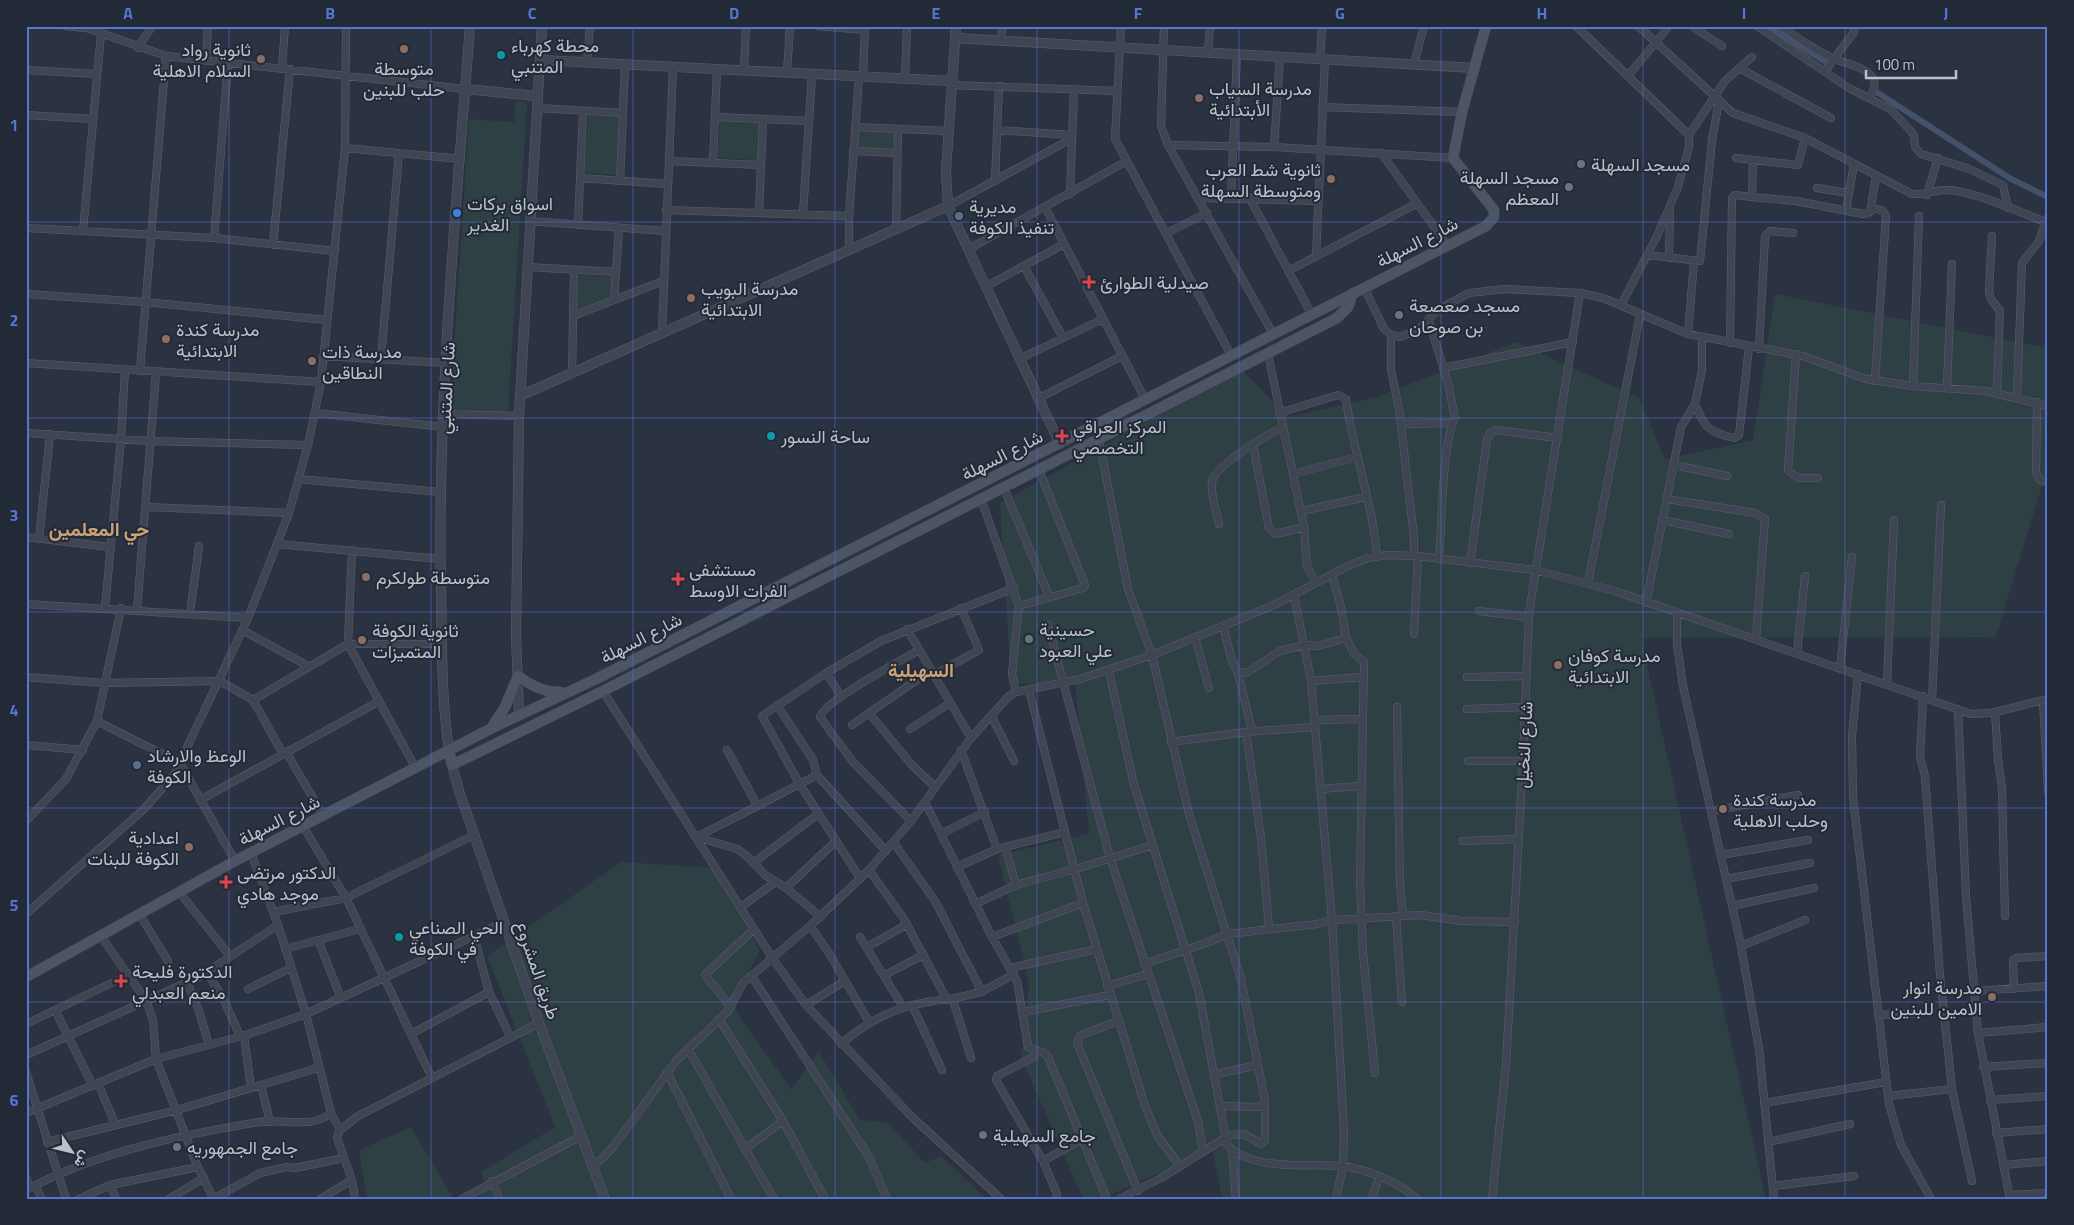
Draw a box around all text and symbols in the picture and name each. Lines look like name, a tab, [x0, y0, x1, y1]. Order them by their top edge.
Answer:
text: A	[123, 1, 133, 25]
text: B	[325, 1, 335, 25]
text: C	[528, 1, 537, 25]
text: D	[729, 1, 739, 25]
text: E	[932, 1, 941, 25]
text: F	[1134, 1, 1143, 25]
text: G	[1335, 1, 1345, 25]
text: H	[1537, 1, 1547, 25]
text: I	[1742, 1, 1746, 25]
text: J	[1944, 1, 1948, 25]
place label: محطة كهرباء المتنبي	[511, 32, 599, 82]
place label: ثانوية رواد السلام الاهلية	[152, 36, 251, 84]
marker: متوسطة حلب للبنين	[398, 43, 410, 55]
scale bar	[1866, 48, 1956, 80]
marker: محطة كهرباء المتنبي	[495, 49, 507, 61]
marker: ثانوية رواد السلام الاهلية	[255, 53, 267, 65]
text: 100 m	[1874, 53, 1915, 76]
place label: متوسطة حلب للبنين	[363, 55, 445, 103]
place label: مدرسة السياب الأبتدائية	[1209, 75, 1312, 123]
marker: مدرسة السياب الأبتدائية	[1193, 92, 1205, 104]
text: 1	[10, 113, 18, 137]
place label: مسجد السهلة	[1591, 151, 1690, 178]
place label: ثانوية شط العرب ومتوسطة السهلة	[1201, 156, 1321, 204]
marker: مسجد السهلة	[1575, 158, 1587, 170]
place label: مسجد السهلة المعظم	[1460, 164, 1559, 212]
marker: ثانوية شط العرب ومتوسطة السهلة	[1325, 173, 1337, 185]
marker: مسجد السهلة المعظم	[1563, 181, 1575, 193]
place label: اسواق بركات الغدير	[466, 190, 553, 238]
place label: مديرية تنفيذ الكوفة	[969, 193, 1054, 241]
marker: اسواق بركات الغدير	[451, 207, 463, 219]
marker: مديرية تنفيذ الكوفة	[953, 210, 965, 222]
street label: شارع السهلة	[1371, 210, 1463, 274]
place label: صيدلية الطوارئ	[1100, 269, 1209, 296]
place label: مدرسة البويب الابتدائية	[701, 275, 798, 323]
marker: صيدلية الطوارئ	[1082, 275, 1096, 289]
marker: مدرسة البويب الابتدائية	[685, 292, 697, 304]
place label: مسجد صعصعة بن صوحان	[1409, 292, 1520, 340]
text: 2	[10, 308, 18, 332]
marker: مسجد صعصعة بن صوحان	[1393, 309, 1405, 321]
place label: مدرسة كندة الابتدائية	[176, 316, 259, 364]
marker: مدرسة كندة الابتدائية	[160, 333, 172, 345]
place label: مدرسة ذات النطاقين	[322, 338, 402, 386]
street label: شارع المتنبي	[430, 341, 464, 435]
marker: مدرسة ذات النطاقين	[306, 355, 318, 367]
place label: المركز العراقي التخصصي	[1073, 413, 1166, 463]
place label: ساحة النسور	[780, 423, 870, 450]
street label: شارع السهلة	[956, 423, 1048, 487]
marker: المركز العراقي التخصصي	[1055, 429, 1069, 443]
marker: ساحة النسور	[765, 430, 777, 442]
text: 3	[10, 503, 18, 527]
district label: حي المعلمين	[49, 514, 149, 546]
place label: مستشفى الفرات الاوسط	[689, 556, 787, 604]
place label: متوسطة طولكرم	[376, 564, 490, 591]
marker: متوسطة طولكرم	[360, 571, 372, 583]
marker: مستشفى الفرات الاوسط	[671, 572, 685, 586]
street label: شارع السهلة	[595, 606, 687, 670]
place label: حسينية علي العبود	[1039, 616, 1112, 666]
place label: ثانوية الكوفة المتميزات	[372, 617, 459, 665]
marker: حسينية علي العبود	[1023, 633, 1035, 645]
marker: ثانوية الكوفة المتميزات	[356, 634, 368, 646]
place label: مدرسة كوفان الابتدائية	[1568, 642, 1661, 690]
district label: السهيلية	[888, 655, 954, 684]
marker: مدرسة كوفان الابتدائية	[1552, 659, 1564, 671]
text: 4	[10, 698, 19, 722]
street label: شارع النخيل	[1508, 701, 1540, 789]
place label: الوعظ والارشاد الكوفة	[147, 742, 246, 790]
marker: الوعظ والارشاد الكوفة	[131, 759, 143, 771]
place label: مدرسة كندة وحلب الاهلية	[1733, 786, 1828, 834]
street label: شارع السهلة	[233, 788, 325, 852]
marker: مدرسة كندة وحلب الاهلية	[1717, 803, 1729, 815]
place label: اعدادية الكوفة للبنات	[87, 824, 179, 872]
marker: اعدادية الكوفة للبنات	[183, 841, 195, 853]
place label: الدكتور مرتضى موجد هادي	[237, 859, 336, 909]
marker: الدكتور مرتضى موجد هادي	[219, 875, 233, 889]
text: 5	[10, 893, 19, 917]
place label: الحي الصناعي في الكوفة	[409, 914, 503, 964]
street label: طريق المشروع	[508, 917, 568, 1023]
marker: الحي الصناعي في الكوفة	[393, 931, 405, 943]
place label: الدكتورة فليحة منعم العبدلي	[132, 958, 232, 1008]
marker: الدكتورة فليحة منعم العبدلي	[114, 974, 128, 988]
place label: مدرسة انوار الامين للبنين	[1891, 974, 1982, 1022]
marker: مدرسة انوار الامين للبنين	[1986, 991, 1998, 1003]
text: 6	[10, 1088, 19, 1112]
place label: جامع السهيلية	[993, 1122, 1096, 1149]
north arrow	[48, 1128, 98, 1178]
marker: جامع السهيلية	[977, 1129, 989, 1141]
place label: جامع الجمهوريه	[187, 1134, 298, 1161]
marker: جامع الجمهوريه	[171, 1141, 183, 1153]
text: ش	[70, 1147, 96, 1173]

